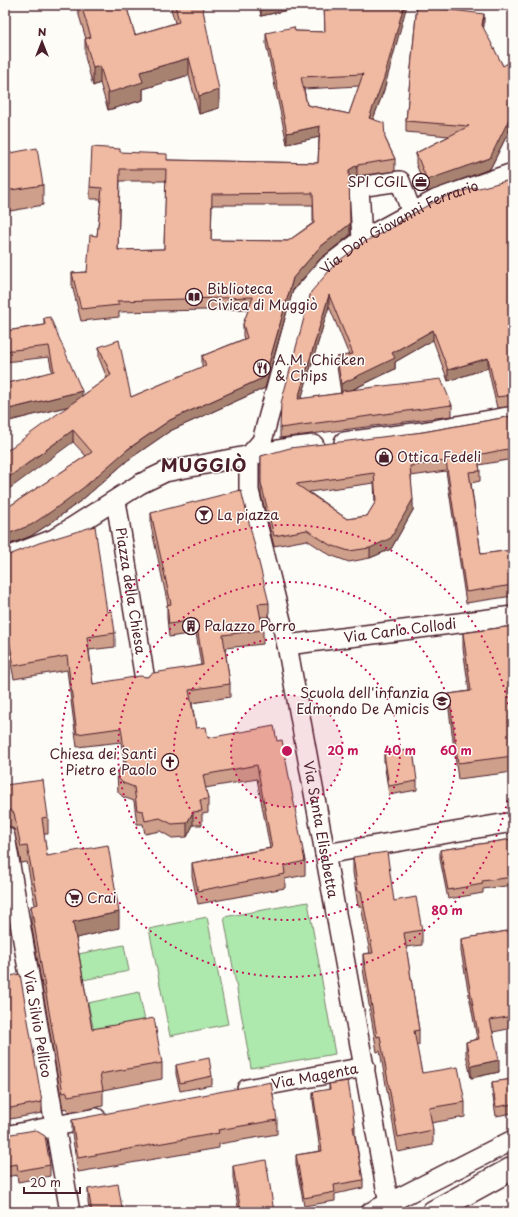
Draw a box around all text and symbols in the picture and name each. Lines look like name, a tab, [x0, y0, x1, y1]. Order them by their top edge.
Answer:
north arrow	[22, 22, 62, 62]
text: N	[38, 23, 47, 40]
place label: SPI CGIL	[348, 171, 408, 192]
office icon: SPI CGIL	[411, 172, 431, 192]
street label: Via Don Giovanni Ferrario	[315, 175, 481, 278]
place label: Biblioteca Civica di Muggiò	[207, 278, 318, 315]
library icon: Biblioteca Civica di Muggiò	[184, 287, 204, 307]
place label: A.M. Chicken & Chips	[275, 349, 365, 386]
restaurant icon: A.M. Chicken & Chips	[252, 358, 272, 378]
place label: Ottica Fedeli	[397, 446, 481, 467]
shop icon: Ottica Fedeli	[374, 447, 394, 467]
district label: MUGGIÒ	[161, 451, 247, 478]
place label: La piazza	[217, 504, 279, 525]
bar icon: La piazza	[194, 505, 214, 525]
street label: Piazza della Chiesa	[110, 526, 152, 657]
street label: Via Carlo Collodi	[342, 612, 458, 648]
place label: Palazzo Porro	[204, 615, 296, 636]
building icon: Palazzo Porro	[181, 616, 201, 636]
place label: Scuola dell'infanzia Edmondo De Amicis	[296, 682, 429, 719]
school or university icon: Scuola dell'infanzia Edmondo De Amicis	[432, 691, 452, 711]
text: 20 m	[327, 741, 359, 759]
text: 40 m	[384, 741, 416, 759]
text: 60 m	[440, 741, 472, 759]
place label: Chiesa dei Santi Pietro e Paolo	[49, 743, 157, 780]
centre of rings	[280, 744, 294, 758]
church icon: Chiesa dei Santi Pietro e Paolo	[160, 752, 180, 772]
street label: Via Santa Elisabetta	[298, 759, 344, 900]
place label: Crai	[87, 887, 116, 908]
supermarket icon: Crai	[64, 888, 84, 908]
text: 80 m	[431, 901, 463, 919]
street label: Via Silvio Pellico	[18, 969, 58, 1080]
street label: Via Magenta	[270, 1057, 360, 1094]
scale bar	[24, 1169, 80, 1195]
text: 20 m	[30, 1173, 61, 1191]

